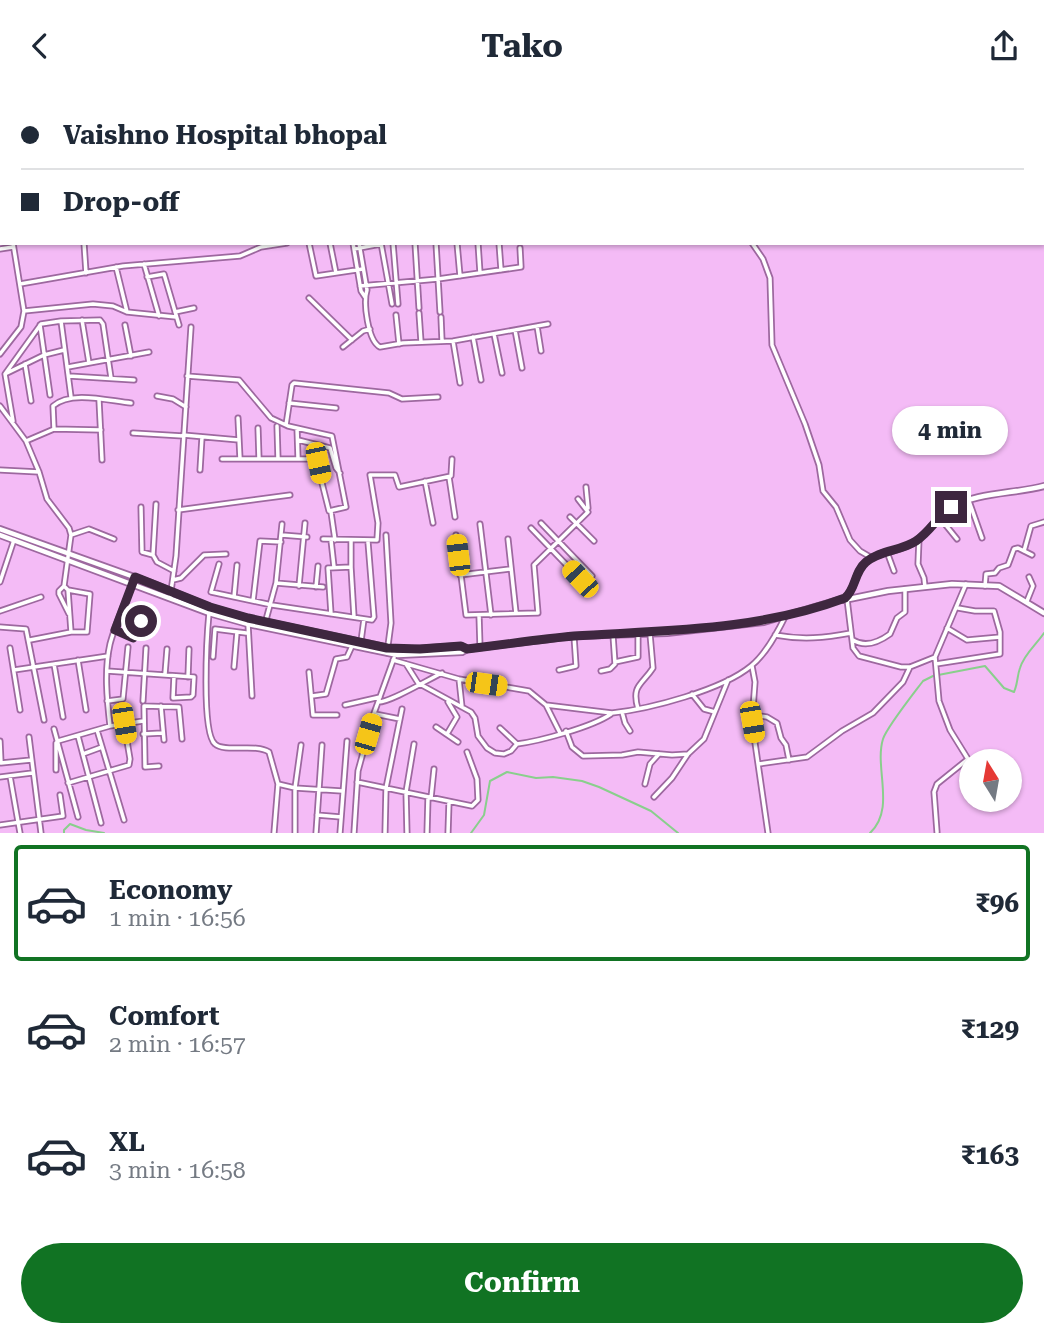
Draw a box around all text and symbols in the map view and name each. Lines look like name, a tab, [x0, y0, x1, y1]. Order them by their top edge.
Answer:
icon: back	[21, 27, 59, 65]
text: Tako	[481, 27, 563, 65]
icon: share	[985, 27, 1023, 65]
text: Vaishno Hospital bhopal	[63, 120, 387, 150]
text: Drop-off	[63, 187, 179, 217]
callout: 4 min	[893, 405, 1009, 455]
text: 4 min	[918, 417, 982, 444]
car	[304, 440, 333, 486]
route end	[935, 491, 967, 523]
car	[446, 533, 471, 577]
car	[558, 556, 603, 602]
route start	[125, 605, 157, 637]
car	[464, 671, 509, 697]
car	[739, 699, 766, 745]
car	[111, 701, 138, 745]
car	[353, 711, 384, 757]
north arrow	[959, 749, 1022, 812]
map controls	[959, 749, 1022, 812]
icon: car	[25, 872, 88, 935]
text: Economy	[109, 875, 232, 905]
text: ₹96	[975, 888, 1019, 918]
text: 1 min · 16:56	[109, 905, 246, 932]
icon: car	[25, 998, 88, 1061]
text: Comfort	[109, 1001, 219, 1031]
text: ₹129	[961, 1014, 1019, 1044]
text: 2 min · 16:57	[109, 1031, 246, 1058]
icon: car	[25, 1124, 88, 1187]
text: XL	[109, 1127, 145, 1157]
text: ₹163	[961, 1140, 1019, 1170]
text: 3 min · 16:58	[109, 1157, 246, 1184]
button: Confirm	[21, 1243, 1023, 1323]

